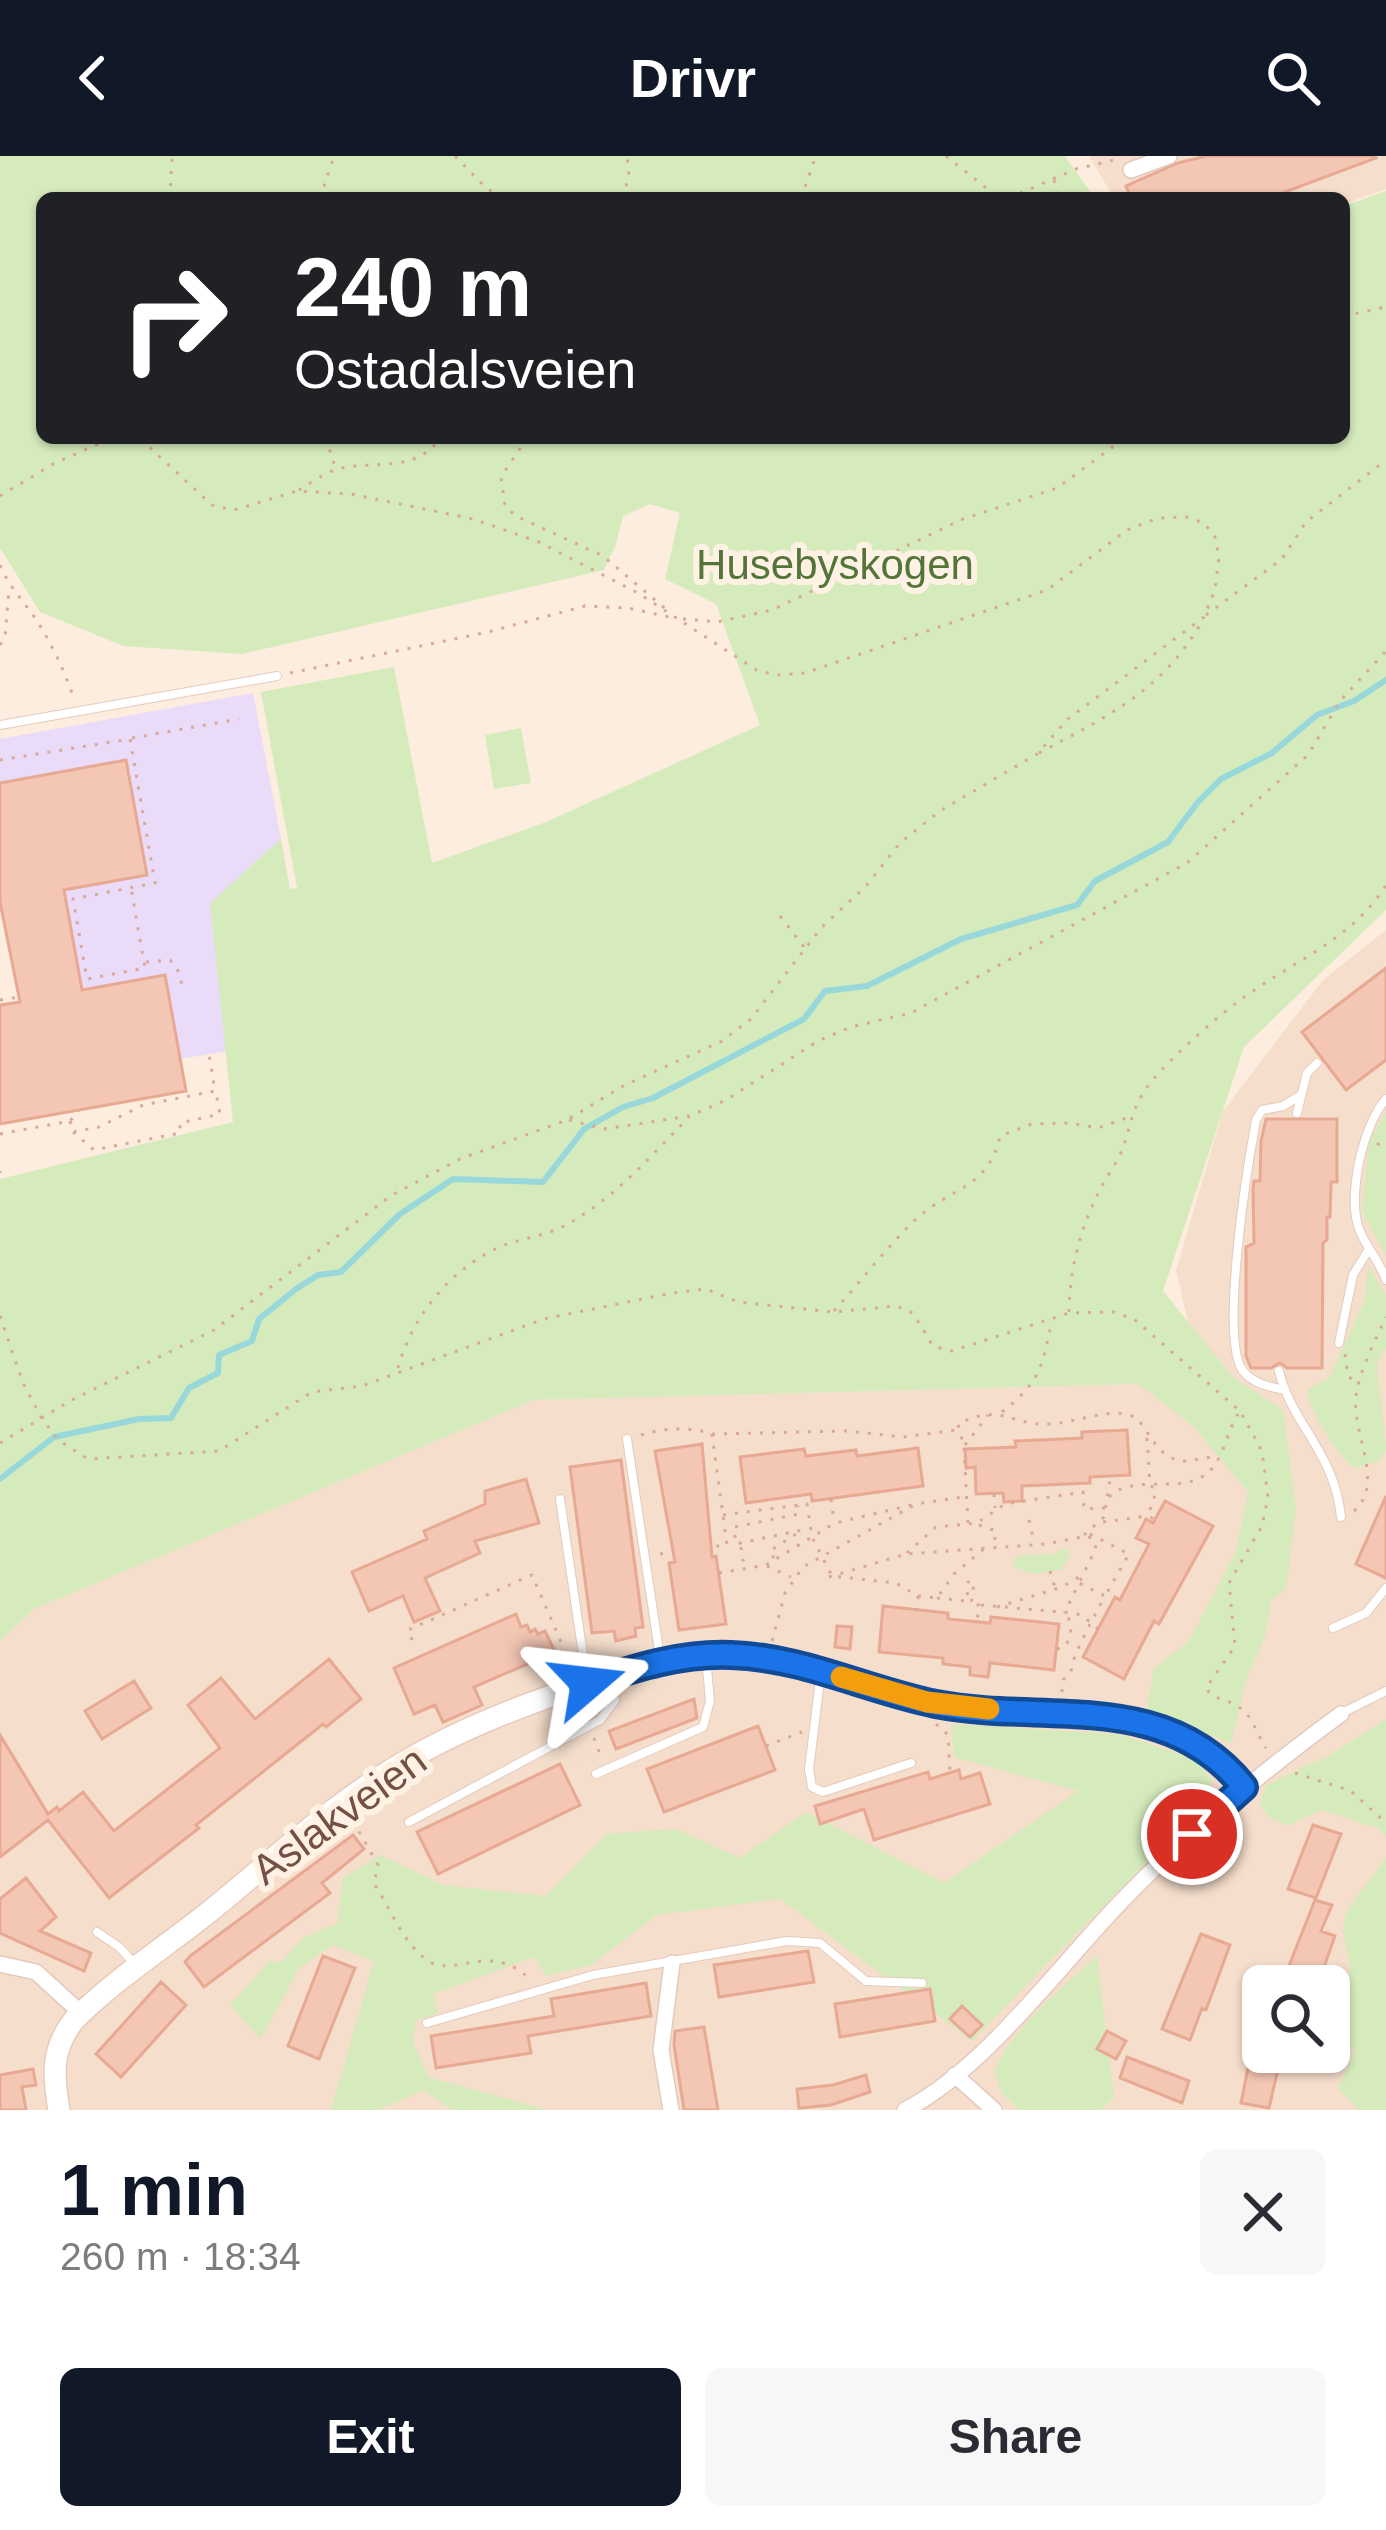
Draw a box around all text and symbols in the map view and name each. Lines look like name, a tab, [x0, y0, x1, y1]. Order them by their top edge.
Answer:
icon: back	[60, 45, 126, 111]
icon: search	[1260, 45, 1326, 111]
text: Drivr	[630, 48, 756, 108]
icon: right	[96, 240, 252, 396]
text: 240 m	[294, 240, 532, 334]
text: Ostadalsveien	[294, 339, 636, 399]
park label: Husebyskogen	[696, 541, 974, 588]
position arrow	[525, 1620, 651, 1746]
street label: Aslakveien	[243, 1736, 435, 1894]
pin	[1141, 1783, 1243, 1885]
icon: arrive	[1159, 1801, 1225, 1867]
map controls	[1242, 1965, 1350, 2073]
button: search	[1242, 1965, 1350, 2073]
button: close	[1200, 2149, 1326, 2275]
text: 1 min	[60, 2150, 248, 2230]
text: 260 m · 18:34	[60, 2235, 301, 2278]
button: Exit	[60, 2368, 681, 2506]
button: Share	[705, 2368, 1326, 2506]

